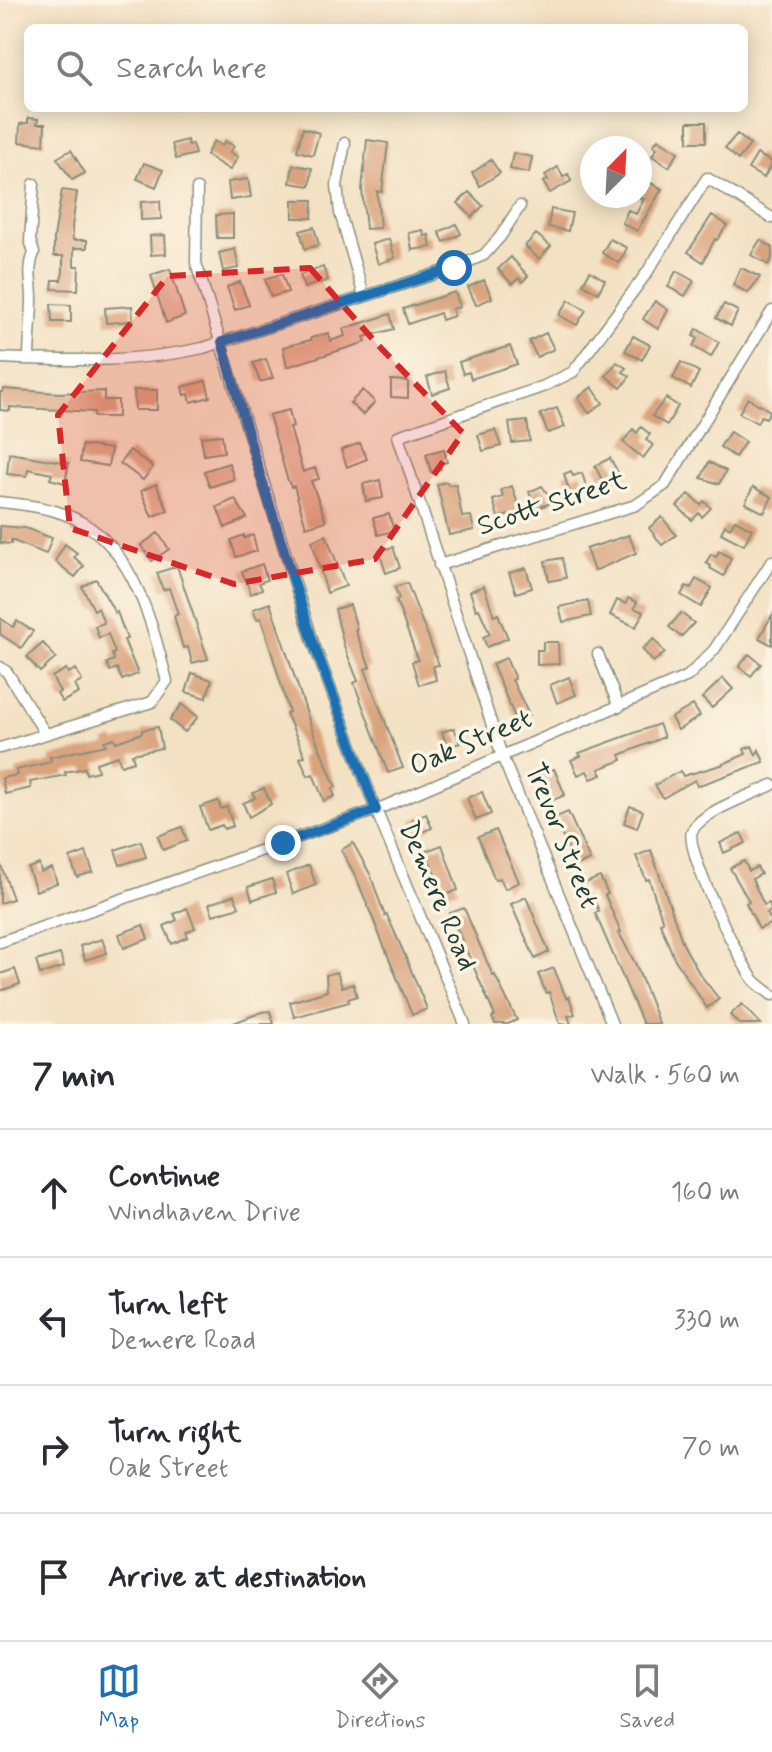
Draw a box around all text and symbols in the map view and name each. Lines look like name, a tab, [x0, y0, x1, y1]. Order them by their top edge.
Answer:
search box	[24, 24, 748, 112]
icon: search	[52, 46, 96, 90]
text: Search here	[116, 49, 267, 88]
north arrow	[580, 136, 652, 208]
route start	[436, 250, 472, 286]
street label: Scott Street	[473, 462, 632, 546]
street label: Oak Street	[404, 701, 538, 785]
street label: Trevor Street	[515, 758, 607, 914]
street label: Demere Road	[389, 816, 485, 976]
route end	[265, 825, 301, 861]
text: 7 min	[32, 1054, 116, 1099]
text: Walk · 560 m	[590, 1059, 740, 1093]
text: Continue	[108, 1157, 220, 1196]
icon: ahead	[32, 1171, 76, 1215]
text: 160 m	[671, 1176, 740, 1210]
text: Windhaven Drive	[108, 1196, 301, 1230]
text: Turn left	[108, 1285, 228, 1324]
icon: left	[32, 1299, 76, 1343]
text: 330 m	[674, 1304, 740, 1338]
text: Demere Road	[108, 1324, 256, 1358]
text: Turn right	[108, 1413, 241, 1452]
icon: right	[32, 1427, 76, 1471]
text: 70 m	[682, 1432, 740, 1466]
text: Oak Street	[108, 1452, 228, 1486]
icon: arrive	[32, 1555, 76, 1599]
text: Arrive at destination	[108, 1558, 366, 1597]
tab: Map	[97, 1659, 141, 1735]
tab: Directions	[335, 1659, 425, 1735]
tab: Saved	[619, 1659, 675, 1735]

